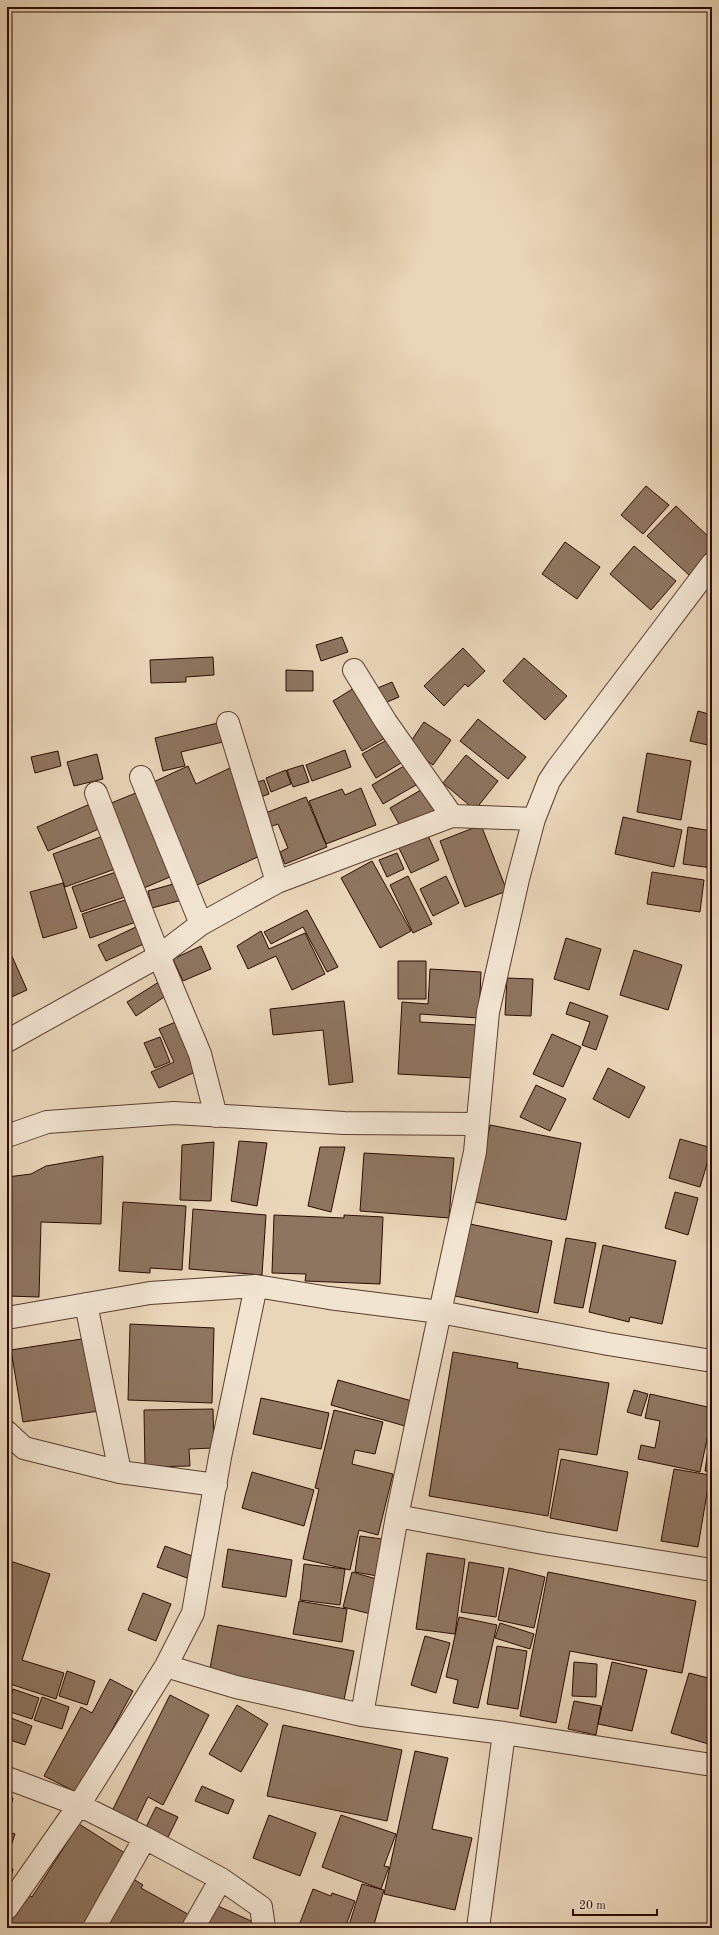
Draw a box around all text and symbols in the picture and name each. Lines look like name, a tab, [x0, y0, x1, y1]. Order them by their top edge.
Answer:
scale bar	[573, 1891, 657, 1917]
text: 20 m	[579, 1900, 606, 1912]

